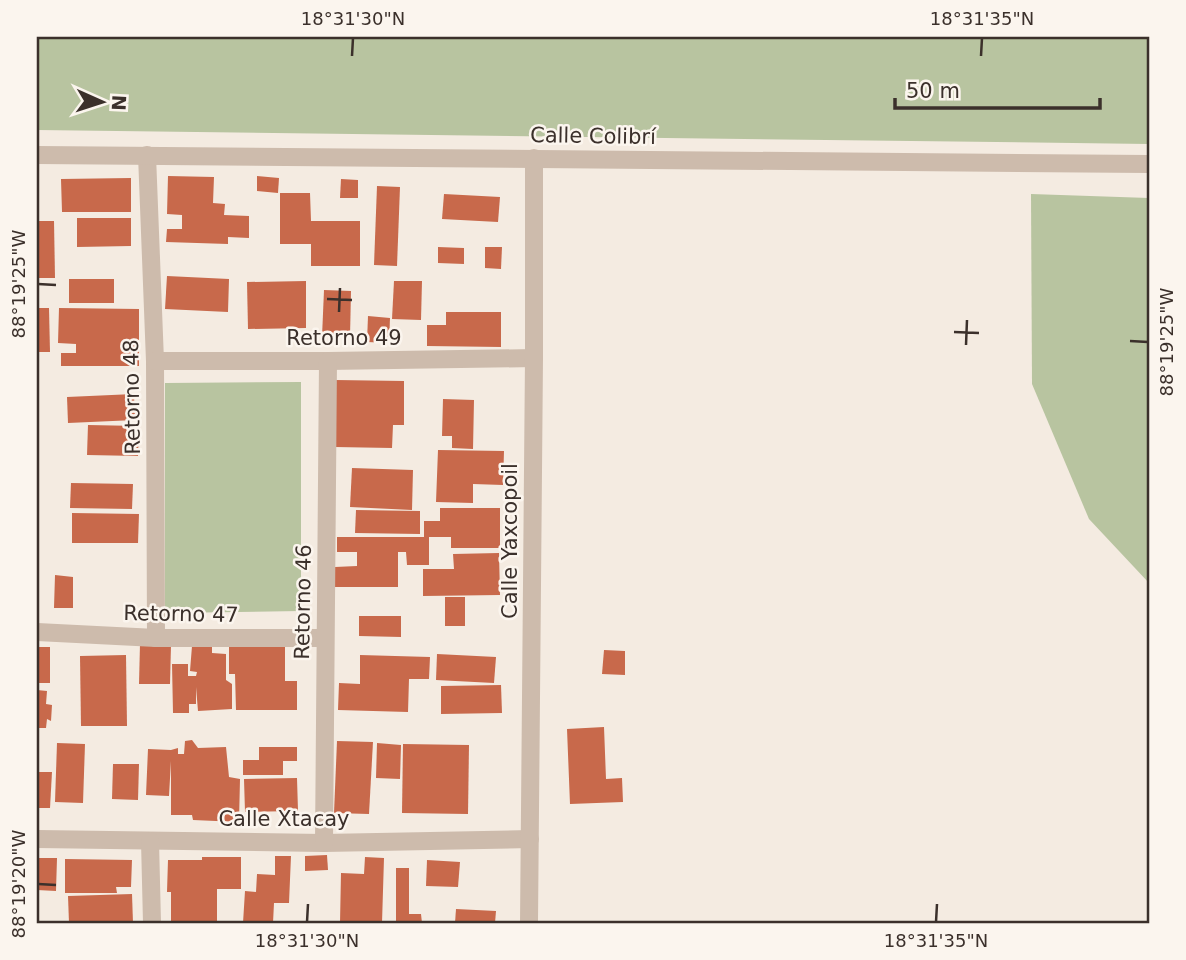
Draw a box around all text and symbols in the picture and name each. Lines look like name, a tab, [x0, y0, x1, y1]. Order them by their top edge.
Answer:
text: 18°31'30"N	[301, 8, 405, 29]
text: 18°31'35"N	[930, 8, 1034, 29]
north arrow	[66, 66, 136, 136]
scale bar	[895, 66, 1100, 110]
text: 50 m	[906, 79, 960, 103]
text: N	[108, 94, 130, 111]
street label: Calle Colibrí	[530, 123, 657, 149]
text: 88°19'25"W	[8, 229, 29, 338]
text: 88°19'25"W	[1156, 287, 1177, 396]
street label: Retorno 49	[286, 326, 402, 350]
street label: Retorno 48	[119, 339, 145, 455]
street label: Calle Yaxcopoil	[498, 463, 522, 619]
street label: Retorno 46	[290, 544, 316, 660]
street label: Retorno 47	[123, 601, 239, 627]
street label: Calle Xtacay	[218, 807, 350, 831]
text: 88°19'20"W	[8, 829, 29, 938]
text: 18°31'30"N	[255, 930, 359, 951]
text: 18°31'35"N	[884, 930, 988, 951]

